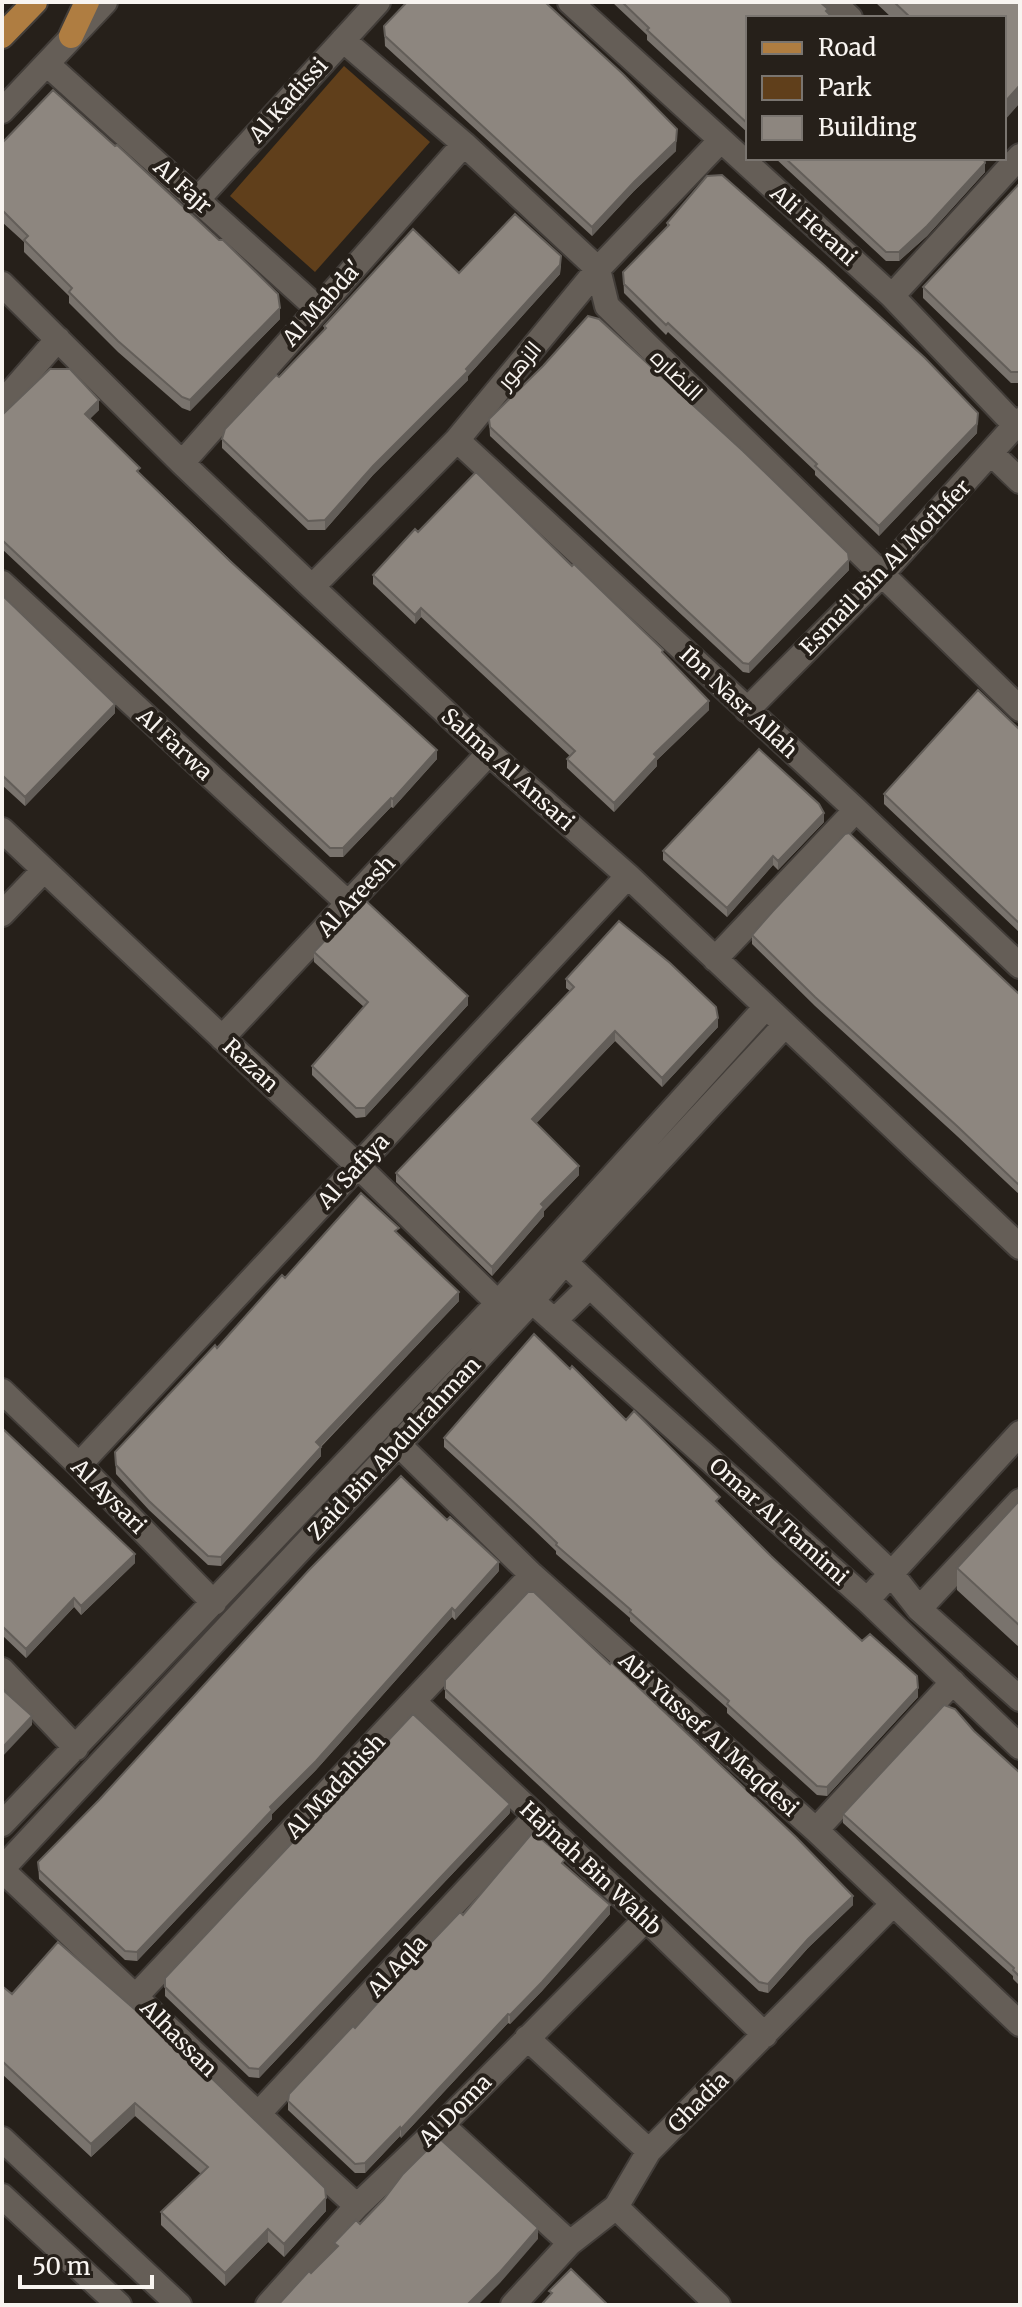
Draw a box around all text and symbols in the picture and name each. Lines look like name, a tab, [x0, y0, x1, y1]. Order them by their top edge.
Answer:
legend	[746, 16, 1006, 160]
text: Road	[818, 32, 876, 63]
street label: Al Kadissi	[242, 52, 333, 149]
text: Park	[818, 72, 872, 103]
text: Building	[818, 112, 917, 143]
street label: Al Fajr	[148, 152, 218, 219]
street label: Ali Herani	[764, 178, 863, 271]
street label: Al Mabda'	[275, 254, 368, 352]
street label: الزهور	[489, 335, 547, 396]
street label: النضاره	[645, 343, 709, 407]
street label: Esmail Bin Al Mothfer	[794, 473, 976, 661]
street label: Ibn Nasr Allah	[674, 640, 804, 764]
street label: Al Farwa	[131, 701, 219, 786]
street label: Salma Al Ansari	[436, 702, 580, 836]
street label: Al Areesh	[311, 849, 401, 943]
street label: Razan	[217, 1032, 285, 1098]
street label: Al Safiya	[310, 1127, 395, 1215]
street label: Zaid Bin Abdulrahman	[302, 1350, 487, 1545]
street label: Omar Al Tamimi	[704, 1451, 854, 1591]
street label: Al Aysari	[65, 1452, 152, 1539]
street label: Abi Yussef Al Maqdesi	[613, 1645, 804, 1822]
street label: Al Madahish	[279, 1727, 391, 1845]
street label: Hajnah Bin Wahb	[514, 1795, 668, 1941]
street label: Al Aqla	[361, 1929, 433, 2004]
street label: Alhassan	[134, 1993, 224, 2083]
street label: Ghadia	[662, 2066, 734, 2138]
street label: Al Doma	[412, 2068, 497, 2153]
scale bar	[20, 2239, 152, 2289]
text: 50 m	[32, 2251, 91, 2282]

